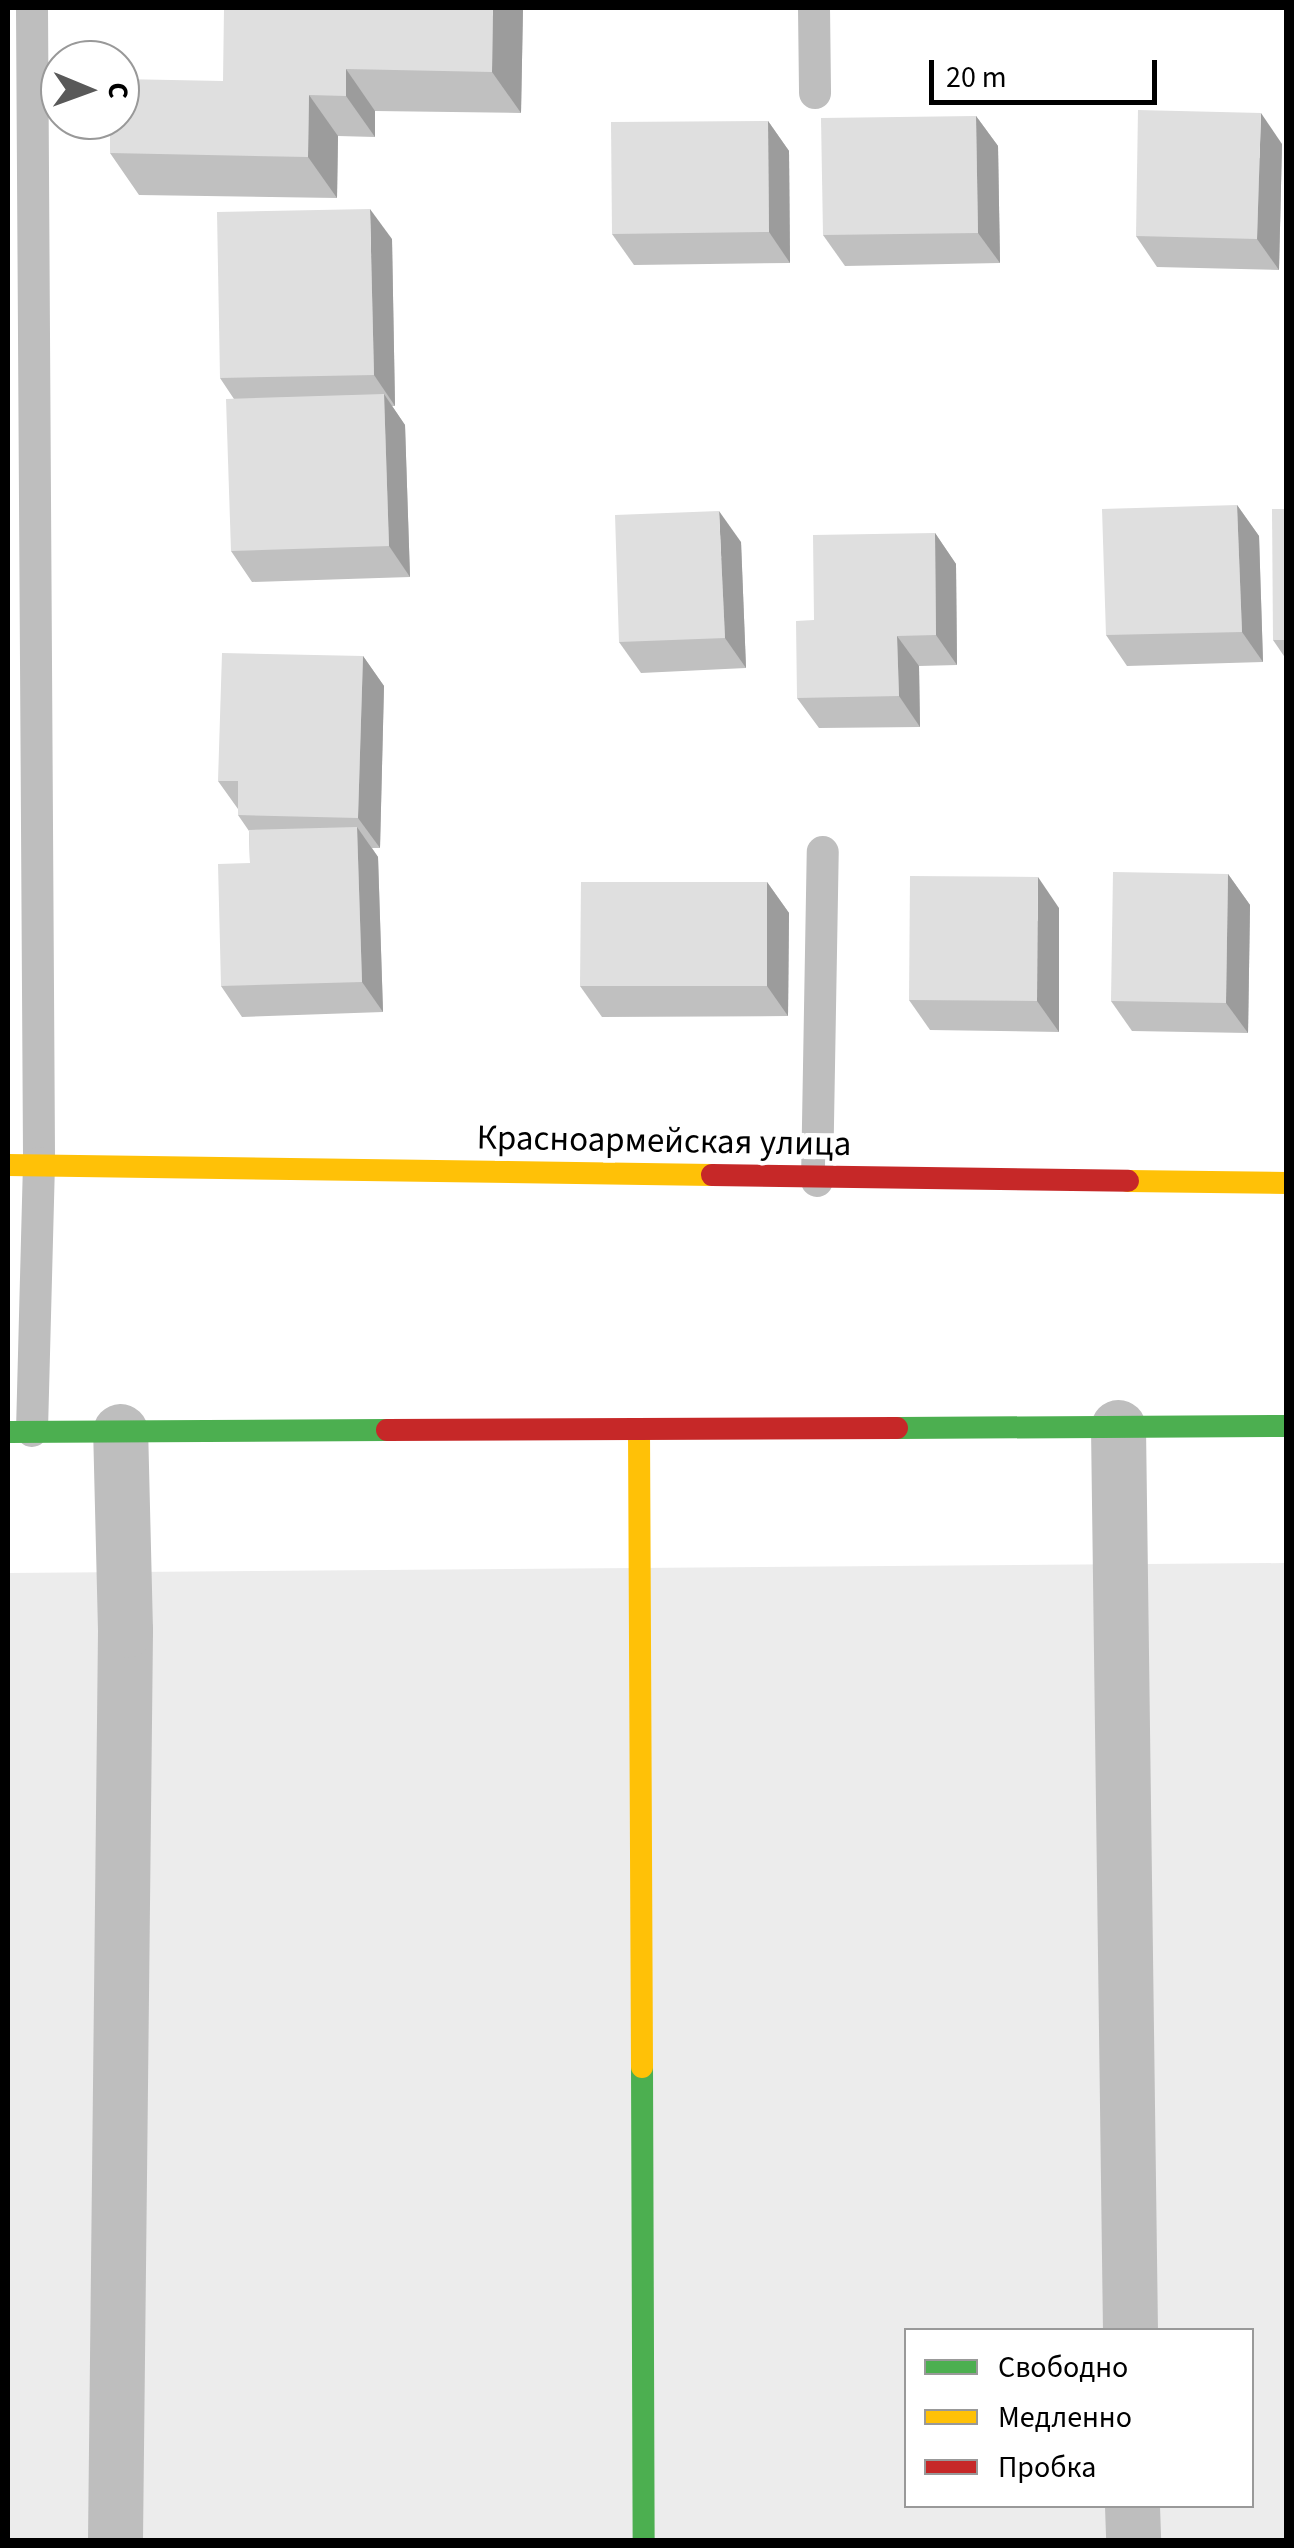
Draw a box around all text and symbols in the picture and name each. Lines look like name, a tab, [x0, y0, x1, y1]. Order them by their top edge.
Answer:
north arrow	[40, 40, 140, 140]
scale bar	[934, 40, 1162, 102]
text: 20 m	[946, 56, 1007, 99]
text: С	[98, 82, 138, 99]
street label: Красноармейская улица	[476, 1117, 852, 1165]
legend	[904, 2328, 1254, 2508]
text: Свободно	[998, 2346, 1128, 2389]
text: Медленно	[998, 2396, 1132, 2439]
text: Пробка	[998, 2446, 1096, 2489]

